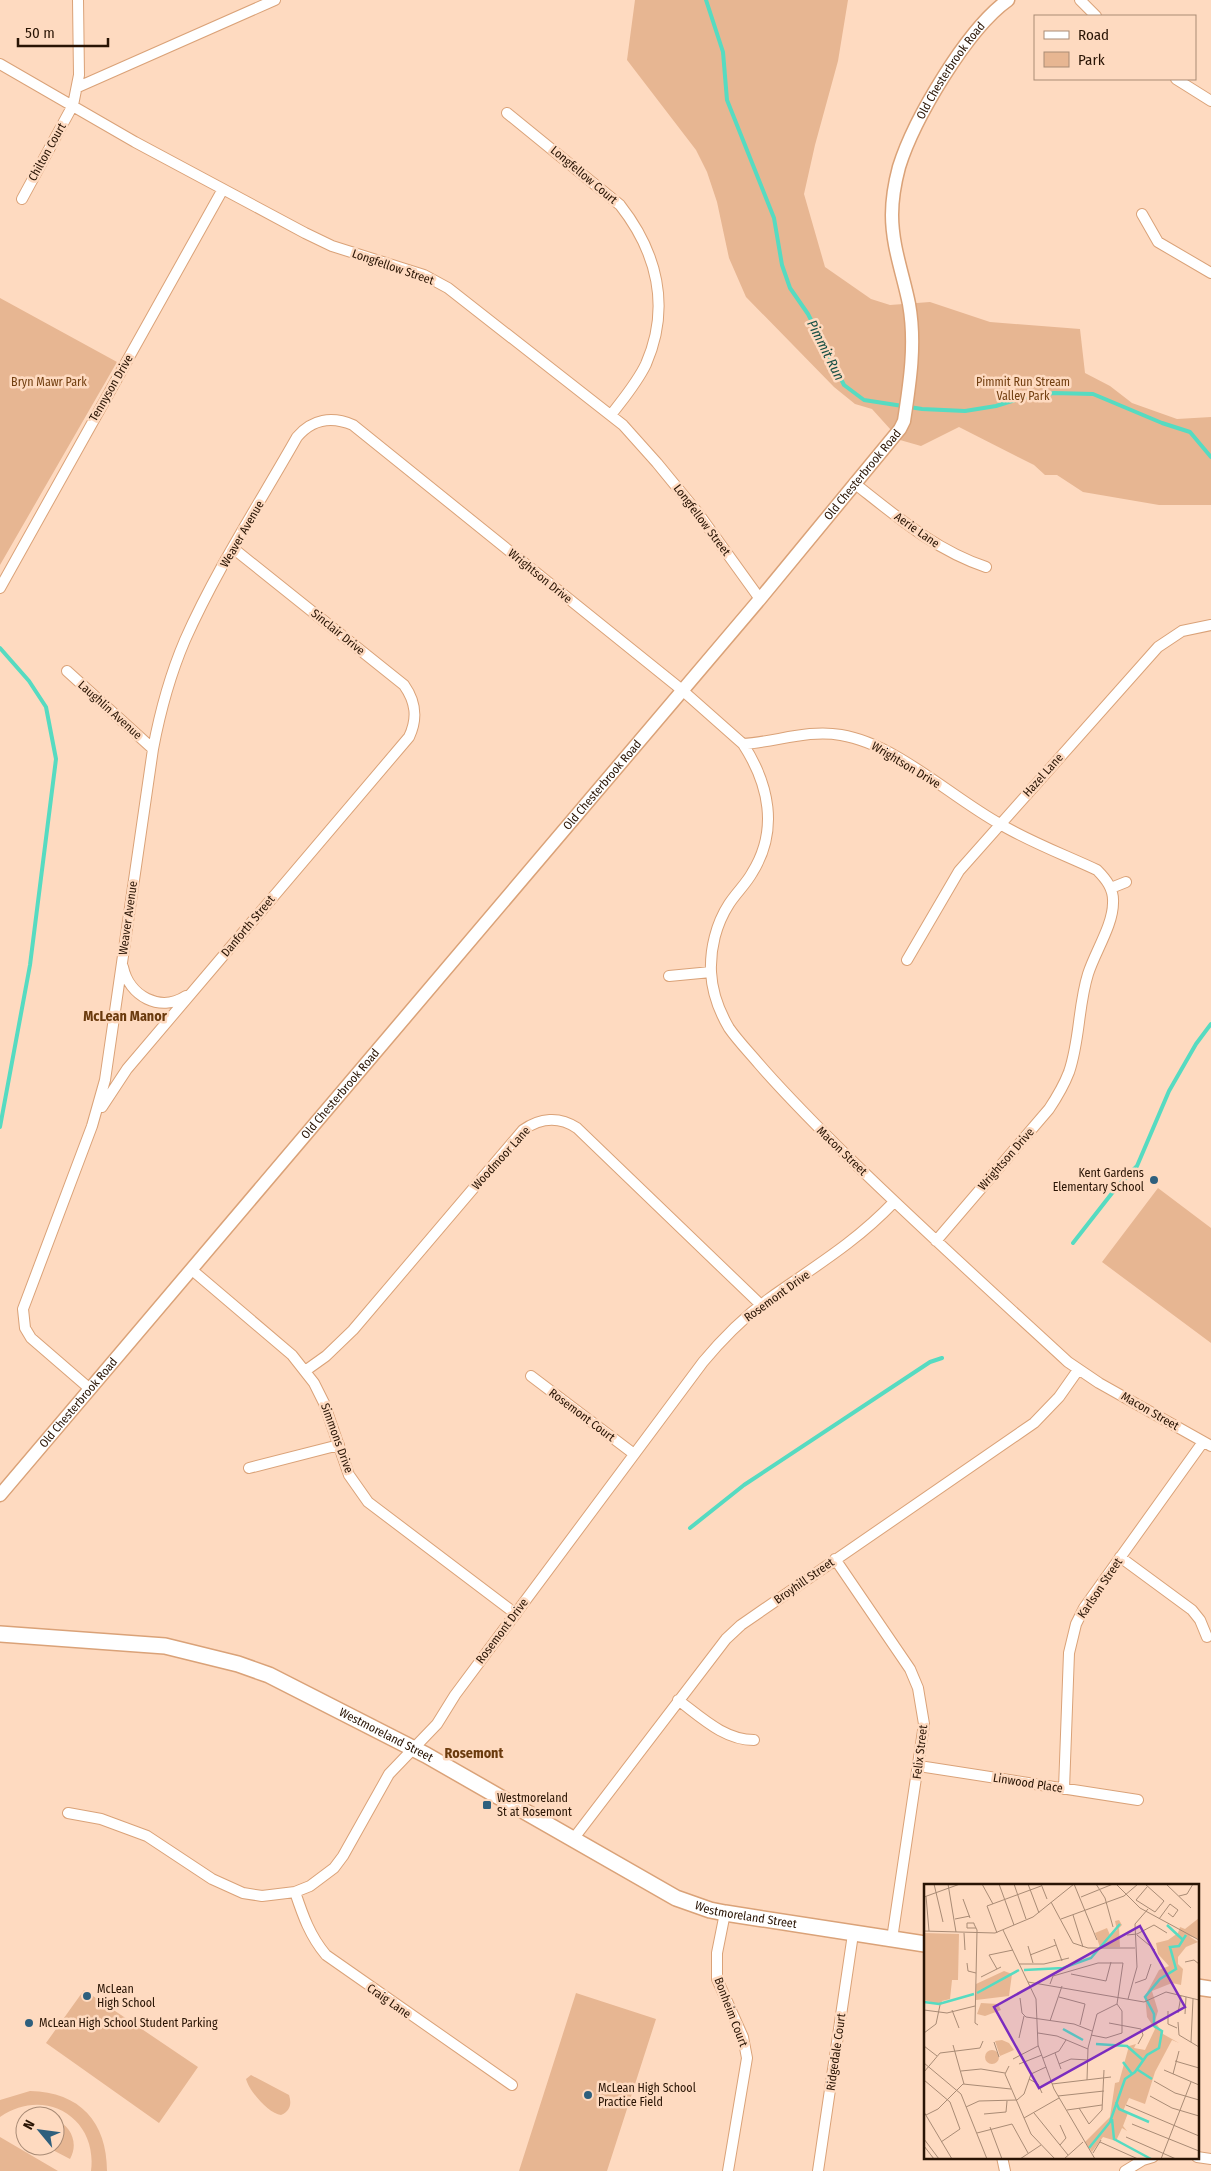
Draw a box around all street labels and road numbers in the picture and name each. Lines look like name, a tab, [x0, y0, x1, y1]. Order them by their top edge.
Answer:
street label: Old Chesterbrook Road	[914, 19, 988, 122]
street label: Chilton Court	[25, 120, 69, 183]
street label: Longfellow Court	[548, 143, 620, 207]
street label: Longfellow Street	[350, 246, 436, 288]
street label: Tennyson Drive	[86, 352, 136, 424]
street label: Old Chesterbrook Road	[821, 426, 904, 523]
street label: Longfellow Street	[671, 482, 733, 558]
street label: Weaver Avenue	[217, 498, 267, 570]
street label: Aerie Lane	[892, 509, 942, 551]
street label: Wrightson Drive	[505, 546, 575, 606]
street label: Sinclair Drive	[308, 606, 368, 658]
street label: Laughlin Avenue	[75, 678, 145, 742]
street label: Old Chesterbrook Road	[560, 737, 644, 833]
street label: Wrightson Drive	[869, 739, 943, 791]
street label: Hazel Lane	[1020, 751, 1066, 799]
street label: Weaver Avenue	[116, 880, 140, 956]
street label: Danforth Street	[218, 892, 278, 959]
street label: Old Chesterbrook Road	[298, 1046, 382, 1142]
street label: Woodmoor Lane	[469, 1123, 533, 1192]
street label: Macon Street	[814, 1124, 870, 1178]
street label: Wrightson Drive	[975, 1125, 1037, 1193]
street label: Rosemont Drive	[741, 1267, 813, 1325]
street label: Old Chesterbrook Road	[36, 1355, 120, 1450]
street label: Rosemont Court	[546, 1386, 618, 1444]
street label: Macon Street	[1119, 1389, 1181, 1433]
street label: Simmons Drive	[318, 1401, 356, 1475]
street label: Broyhill Street	[771, 1555, 837, 1607]
street label: Karlson Street	[1075, 1555, 1125, 1621]
street label: Rosemont Drive	[473, 1596, 531, 1666]
street label: Westmoreland Street	[337, 1705, 436, 1765]
street label: Felix Street	[910, 1724, 930, 1780]
street label: Linwood Place	[992, 1771, 1064, 1795]
street label: Westmoreland Street	[693, 1898, 798, 1931]
street label: Bonheim Court	[711, 1975, 751, 2049]
street label: Craig Lane	[364, 1981, 414, 2021]
street label: Ridgedale Court	[824, 2012, 848, 2092]

